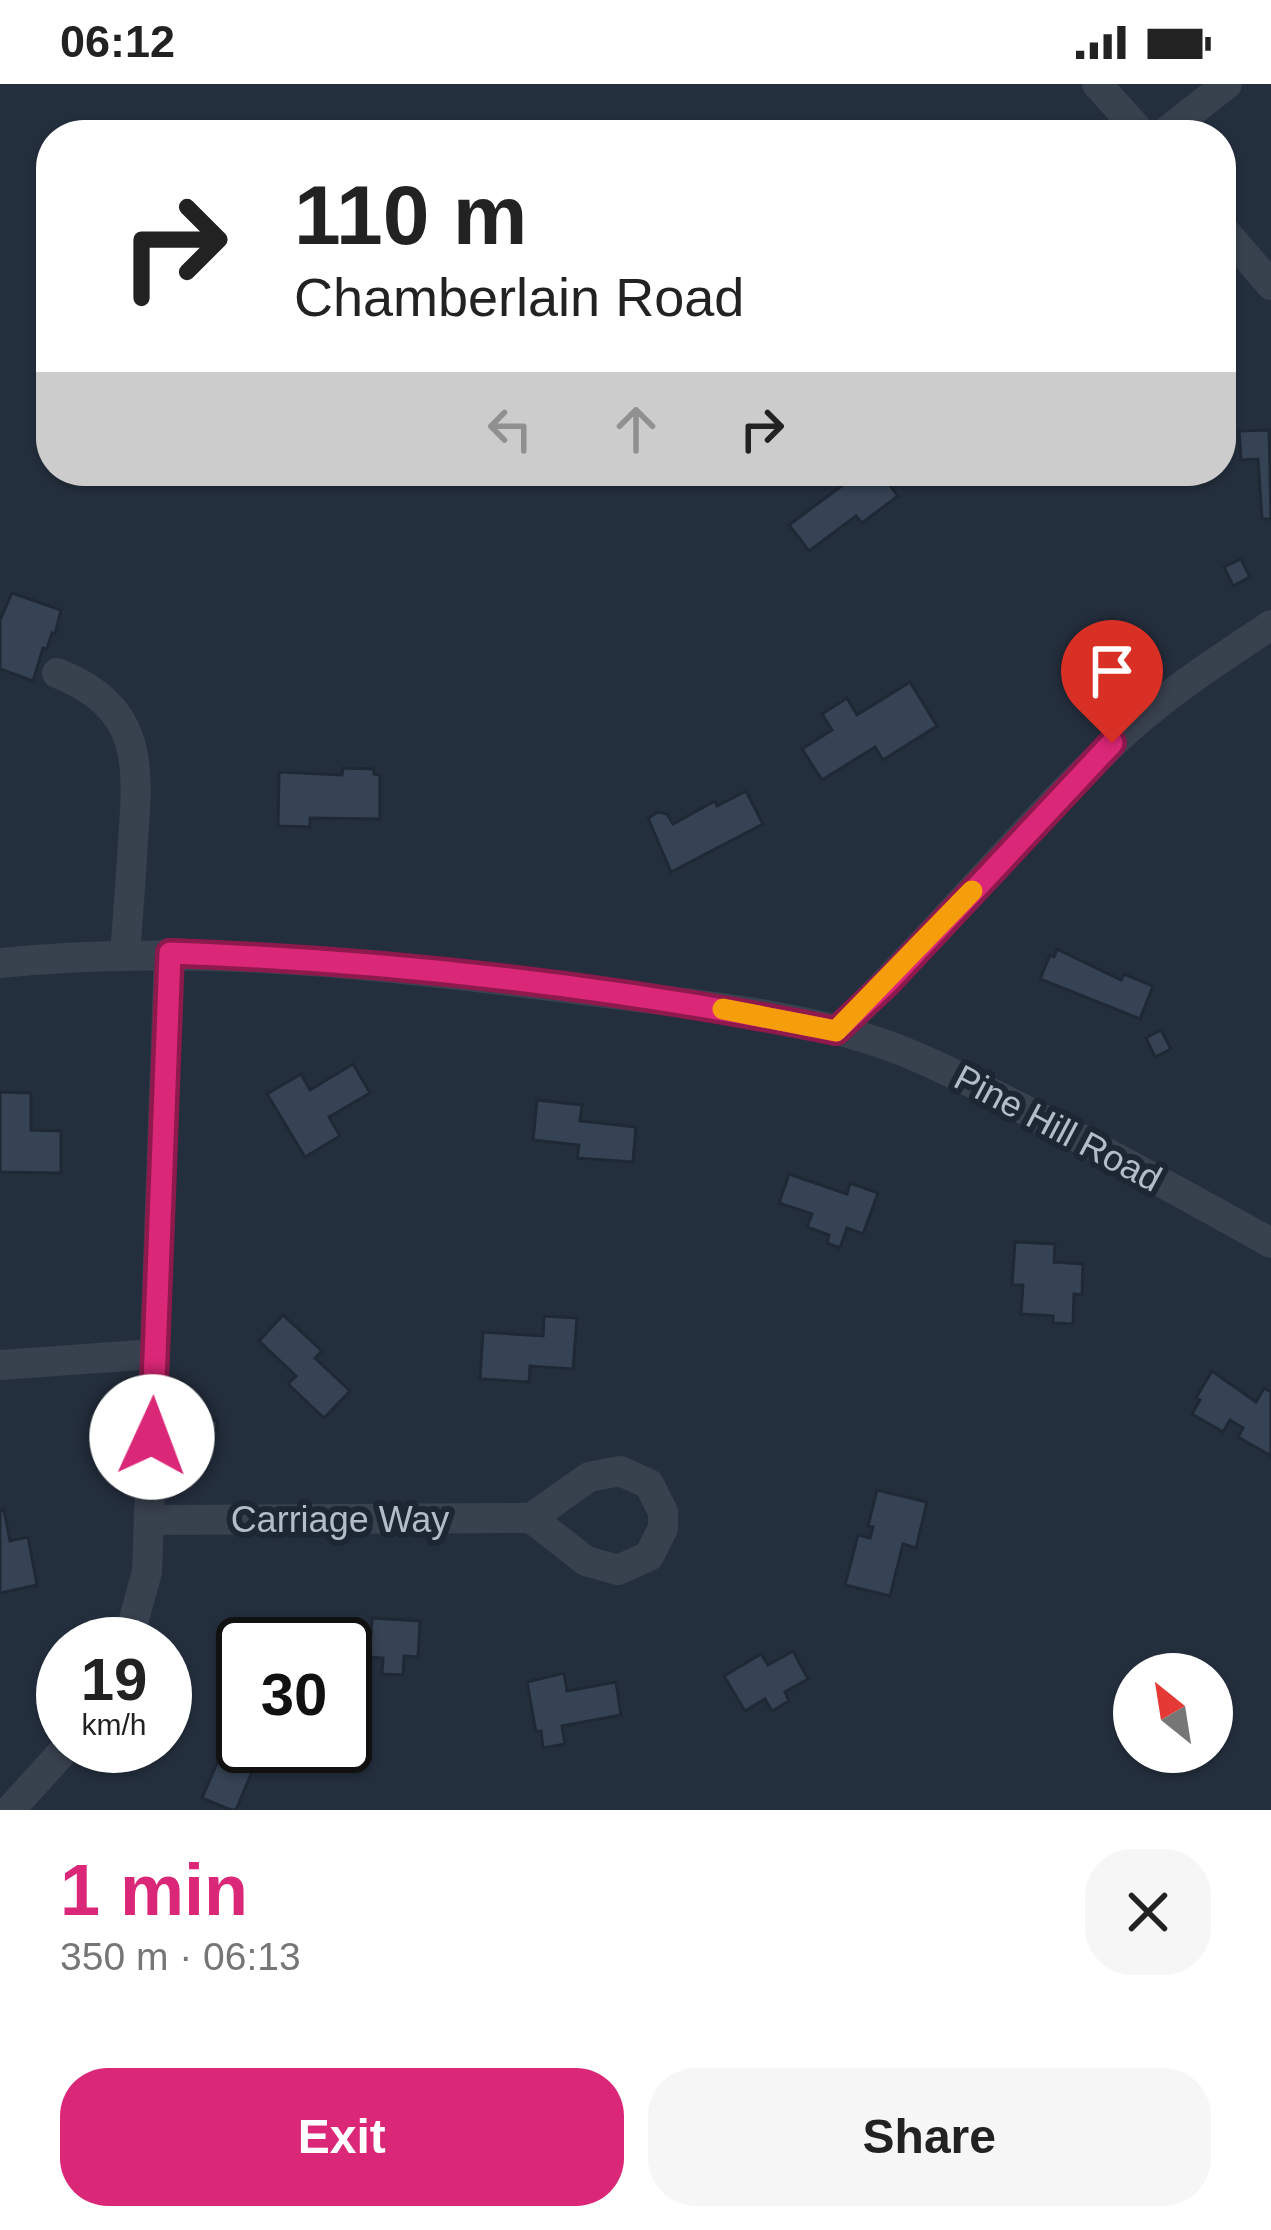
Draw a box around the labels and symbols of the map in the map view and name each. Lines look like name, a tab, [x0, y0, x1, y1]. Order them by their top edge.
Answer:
pin	[1061, 620, 1163, 743]
street label: Pine Hill Road	[948, 1056, 1168, 1200]
position arrow	[89, 1374, 215, 1500]
street label: Carriage Way	[231, 1499, 449, 1540]
speed limit sign: 30	[216, 1617, 372, 1773]
north arrow	[1113, 1653, 1233, 1773]

